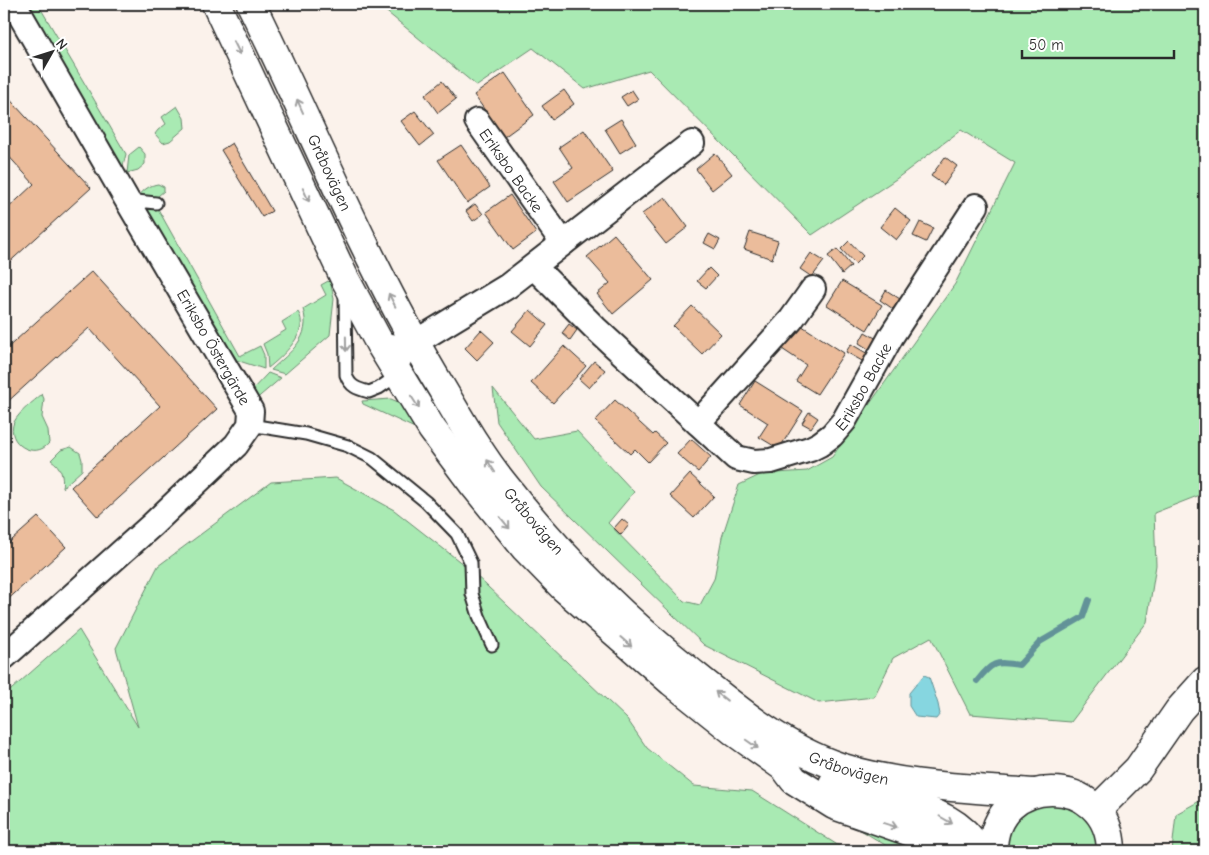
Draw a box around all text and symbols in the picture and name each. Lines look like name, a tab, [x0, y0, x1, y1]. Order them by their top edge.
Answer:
north arrow	[28, 28, 78, 78]
scale bar	[1022, 28, 1174, 60]
text: N	[52, 35, 71, 53]
text: 50 m	[1029, 36, 1064, 54]
one-way arrow	[233, 40, 243, 55]
one-way arrow	[294, 99, 304, 114]
street label: Eriksbo Backe	[475, 125, 546, 216]
street label: Gråbovägen	[304, 132, 355, 214]
one-way arrow	[302, 187, 311, 202]
street label: Eriksbo Östergärde	[173, 287, 254, 408]
one-way arrow	[387, 293, 396, 308]
one-way arrow	[341, 335, 350, 351]
street label: Eriksbo Backe	[832, 340, 896, 435]
one-way arrow	[410, 395, 420, 409]
one-way arrow	[486, 460, 496, 474]
street label: Gråbovägen	[500, 484, 567, 559]
one-way arrow	[499, 516, 510, 529]
one-way arrow	[619, 636, 632, 648]
one-way arrow	[715, 691, 728, 702]
one-way arrow	[745, 739, 759, 749]
street label: Gråbovägen	[806, 748, 890, 789]
one-way arrow	[939, 816, 953, 826]
one-way arrow	[882, 820, 898, 830]

